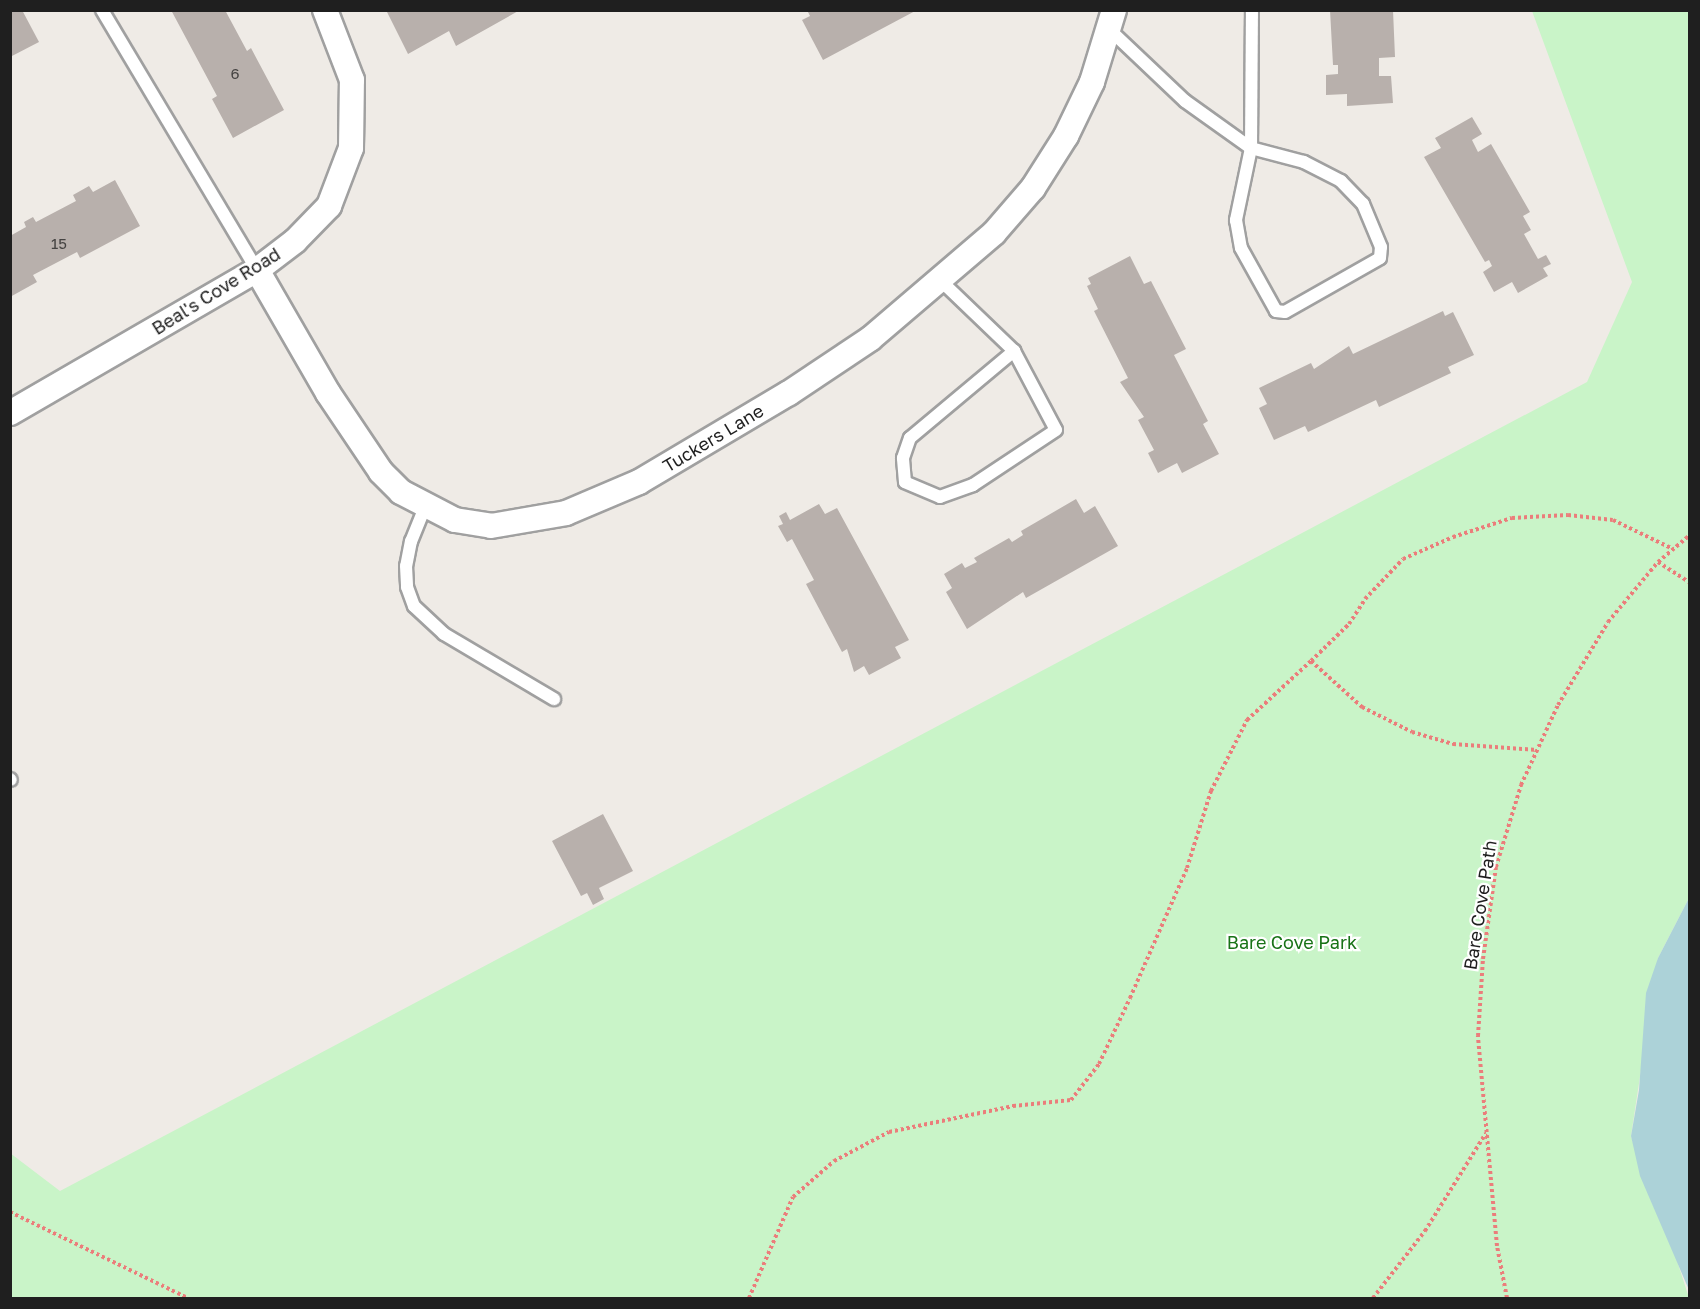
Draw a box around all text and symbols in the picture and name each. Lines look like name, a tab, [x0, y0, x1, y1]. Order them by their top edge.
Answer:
house number: 6	[230, 65, 240, 83]
house number: 15	[51, 235, 67, 253]
street label: Beal's Cove Road	[148, 243, 284, 339]
street label: Tuckers Lane	[659, 399, 767, 477]
street label: Bare Cove Path	[1459, 839, 1501, 971]
park label: Bare Cove Park	[1227, 931, 1357, 953]

